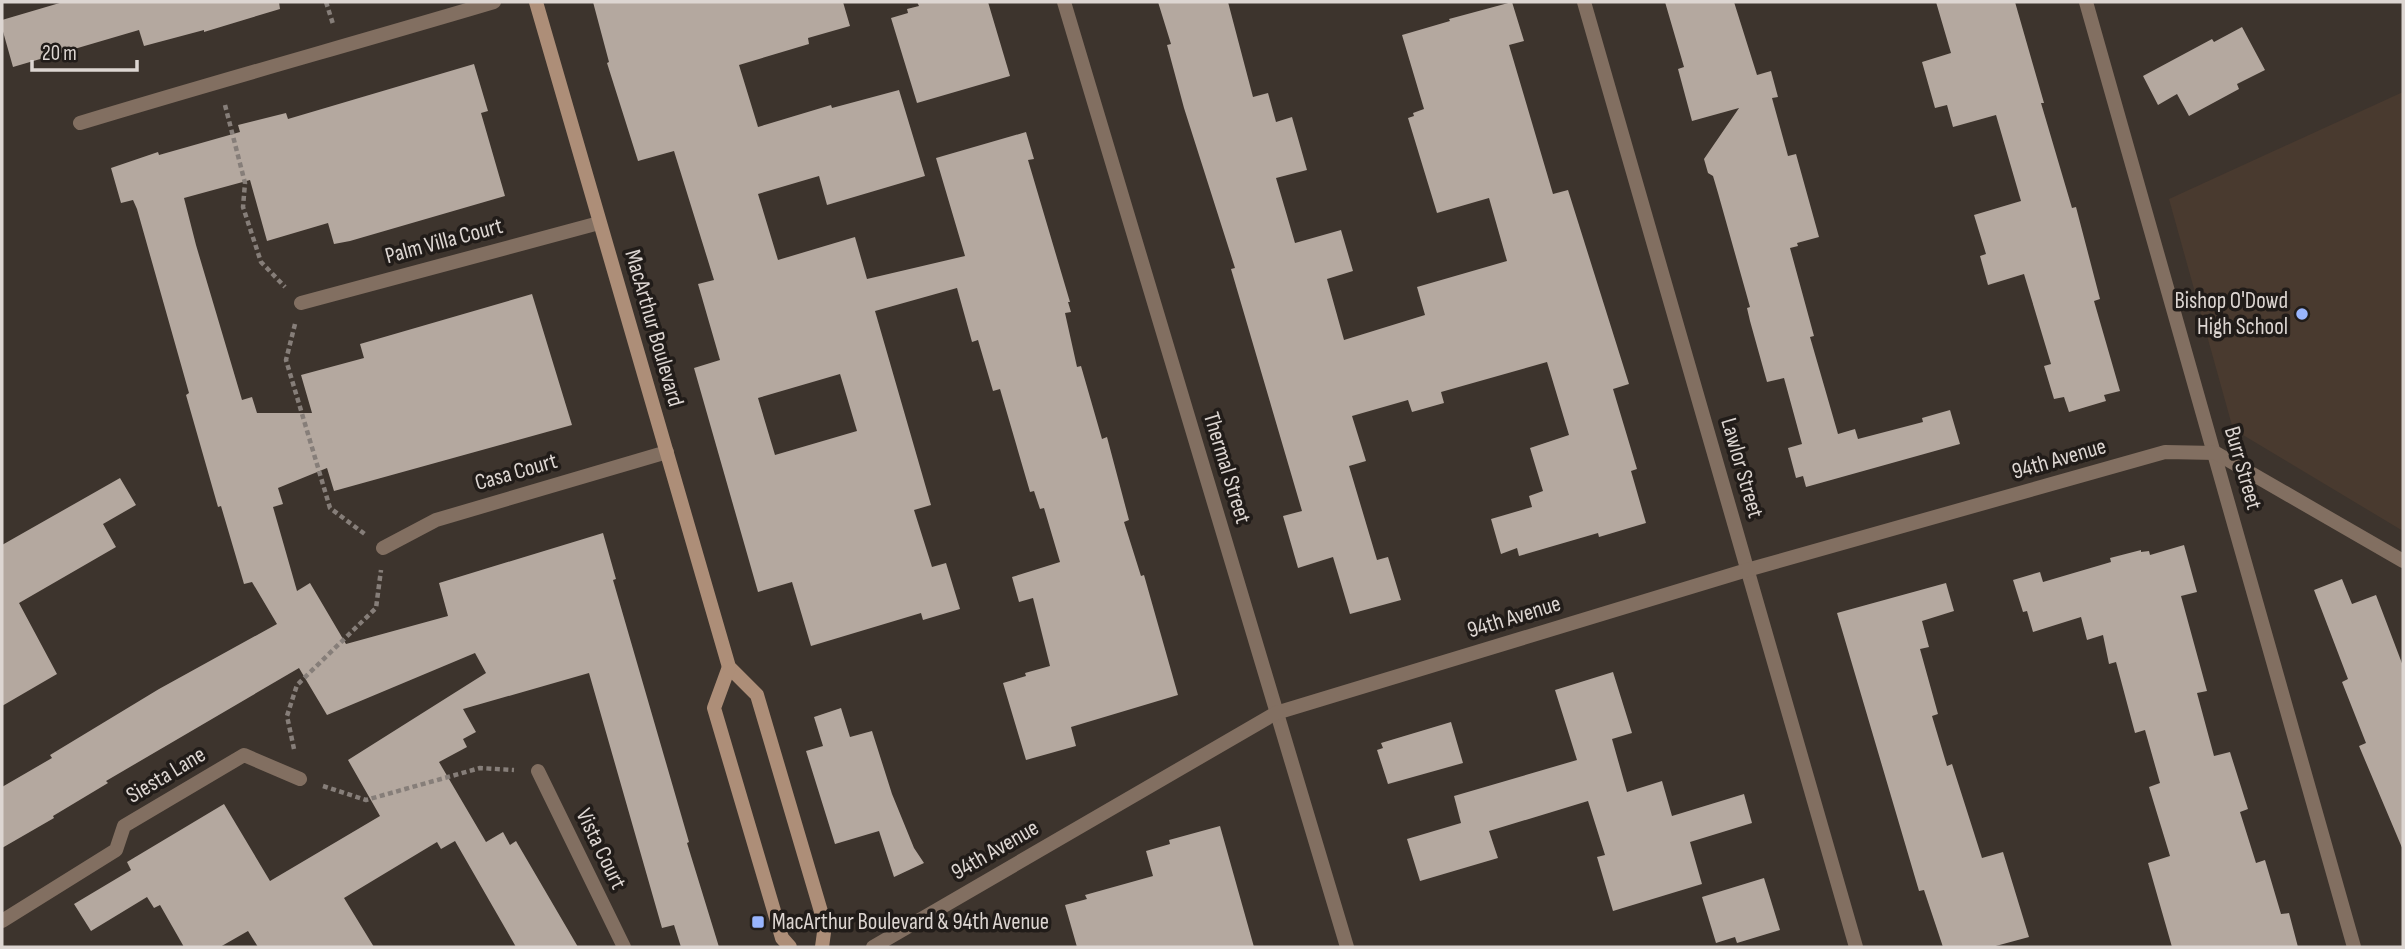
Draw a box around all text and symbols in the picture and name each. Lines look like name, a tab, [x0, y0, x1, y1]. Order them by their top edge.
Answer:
scale bar	[32, 28, 136, 72]
text: 20 m	[42, 41, 77, 66]
street label: Palm Villa Court	[382, 212, 506, 270]
street label: MacArthur Boulevard	[618, 246, 690, 410]
place label: Bishop O'Dowd High School	[2175, 287, 2288, 341]
marker: Bishop O'Dowd High School	[2294, 306, 2310, 322]
street label: Thermal Street	[1197, 409, 1257, 527]
street label: Lawlor Street	[1714, 415, 1770, 521]
street label: Burr Street	[2218, 423, 2268, 513]
street label: 94th Avenue	[2009, 432, 2109, 486]
street label: Casa Court	[472, 447, 560, 497]
street label: 94th Avenue	[1464, 589, 1564, 645]
street label: Siesta Lane	[121, 740, 211, 810]
street label: Vista Court	[570, 804, 632, 894]
street label: 94th Avenue	[946, 814, 1044, 886]
place label: MacArthur Boulevard & 94th Avenue	[772, 908, 1049, 936]
marker: MacArthur Boulevard & 94th Avenue	[750, 914, 766, 930]

